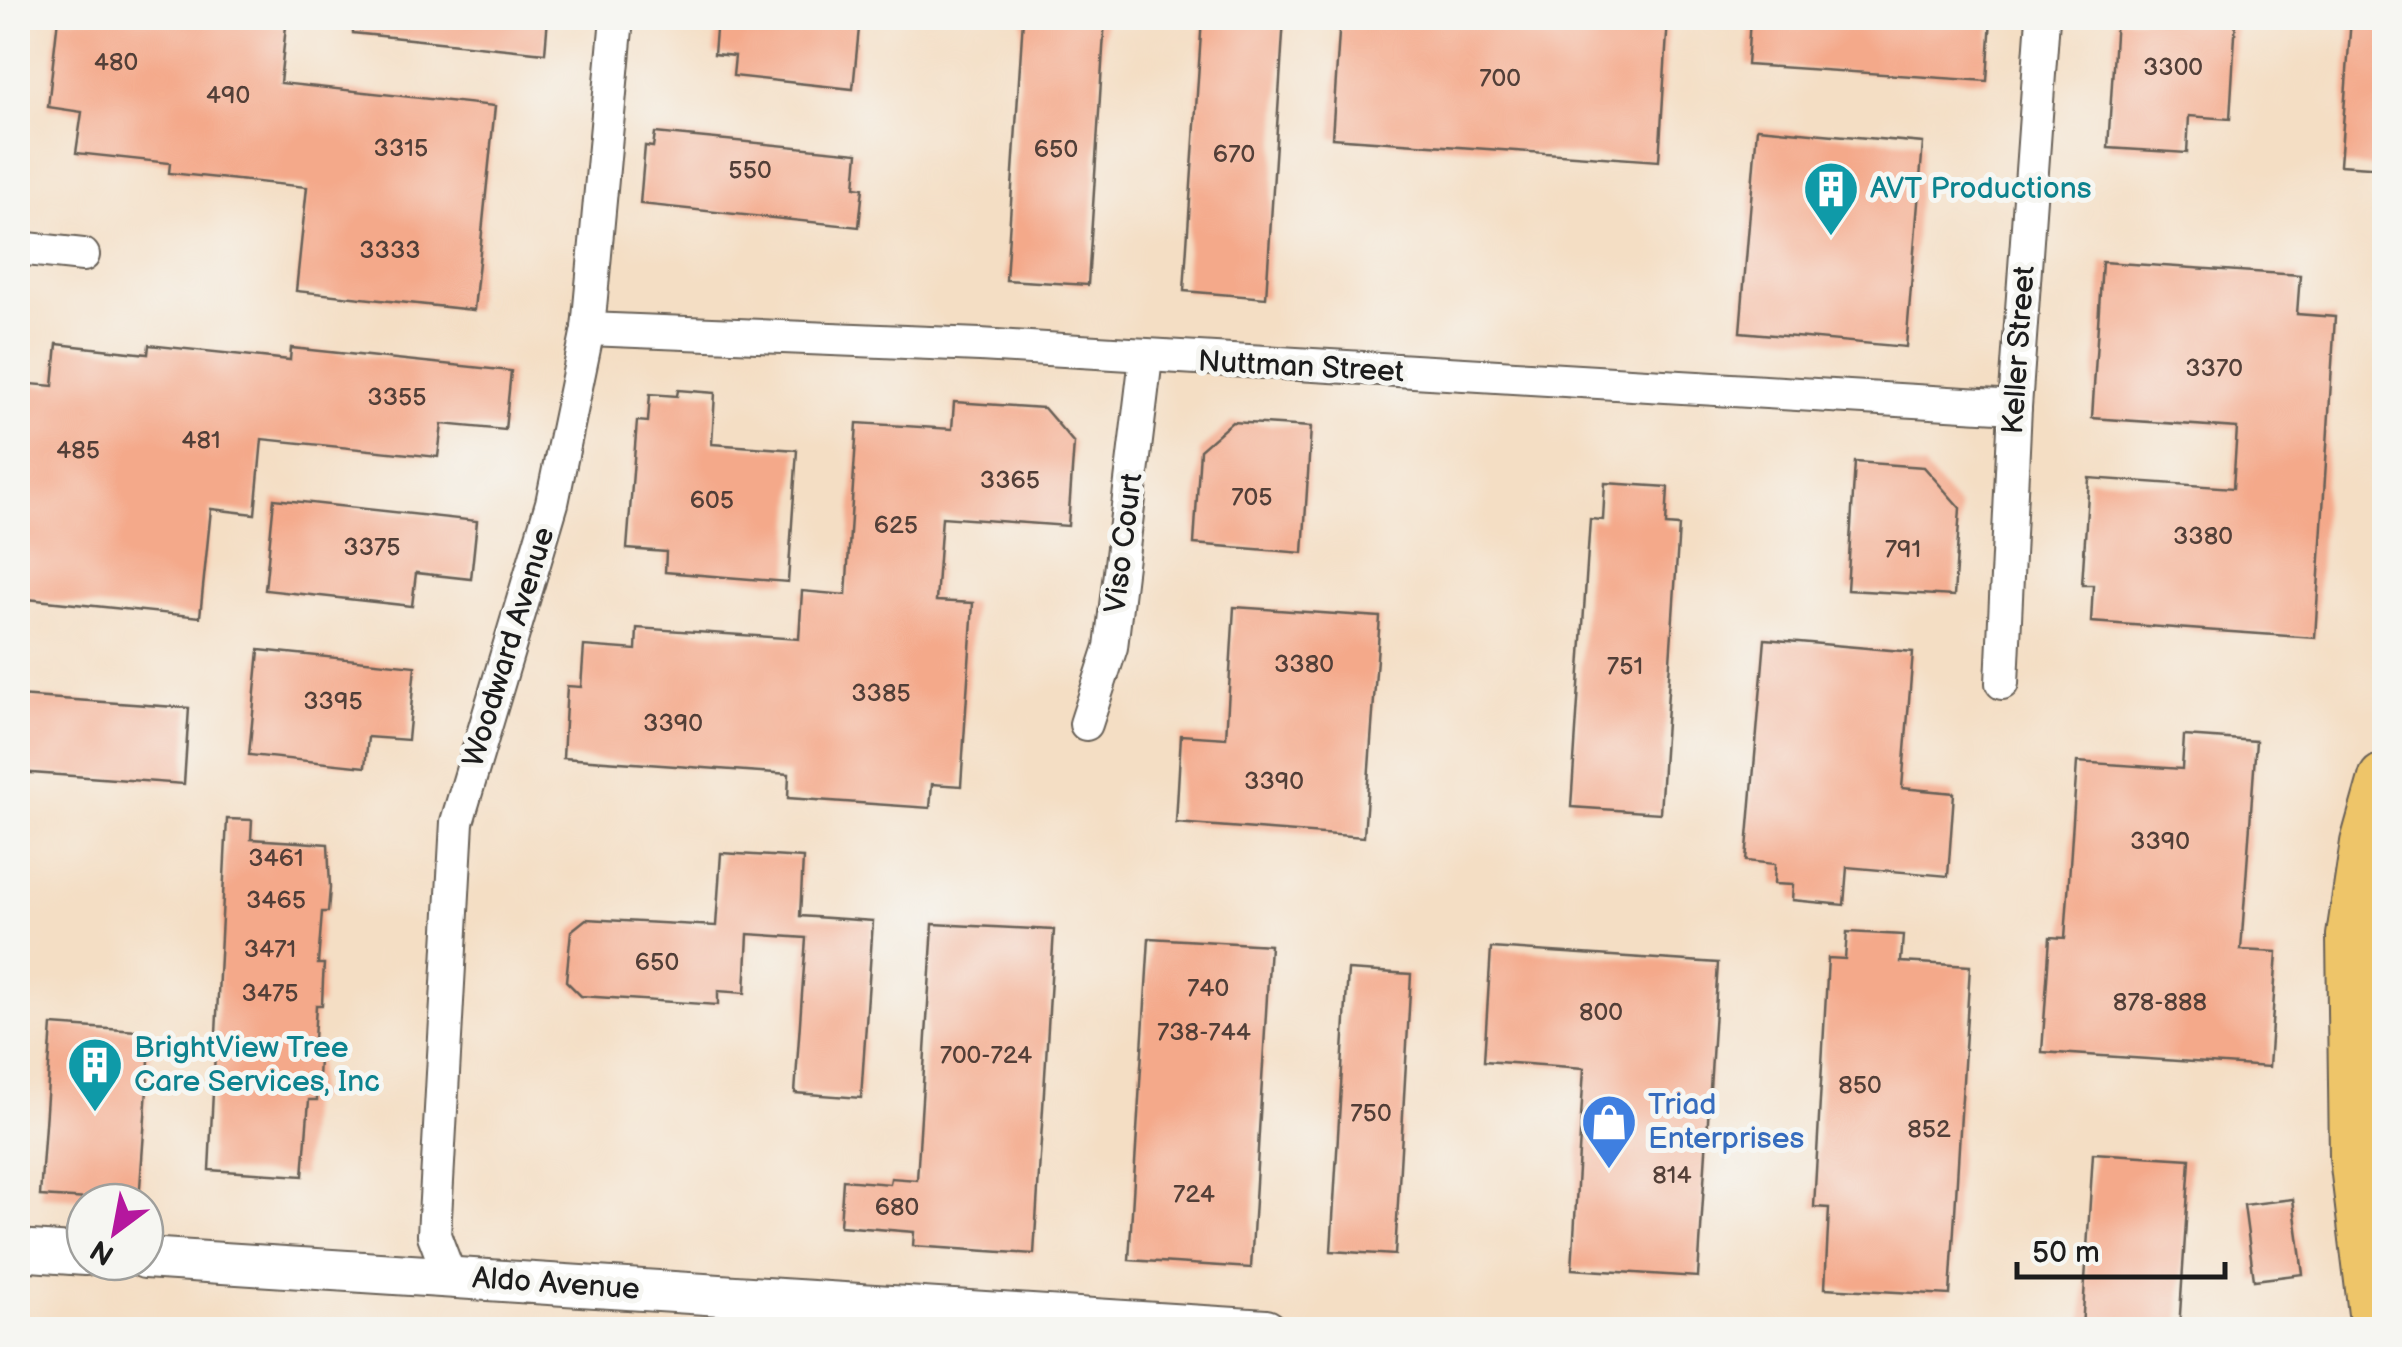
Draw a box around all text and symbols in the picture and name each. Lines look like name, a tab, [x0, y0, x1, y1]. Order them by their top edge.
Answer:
house number: 480	[94, 47, 138, 78]
house number: 3300	[2143, 52, 2203, 83]
house number: 700	[1479, 63, 1521, 94]
house number: 490	[206, 80, 250, 111]
house number: 3315	[374, 133, 428, 164]
house number: 650	[1034, 134, 1078, 165]
house number: 670	[1213, 139, 1255, 170]
house number: 550	[728, 155, 772, 186]
building icon: AVT Productions	[1801, 159, 1861, 238]
place label: AVT Productions	[1870, 171, 2092, 207]
house number: 3333	[359, 235, 421, 266]
street label: Keller Street	[1995, 265, 2043, 435]
street label: Nuttman Street	[1197, 344, 1405, 390]
house number: 3370	[2185, 353, 2243, 384]
house number: 3355	[367, 382, 427, 413]
house number: 481	[181, 425, 221, 456]
house number: 485	[56, 435, 100, 466]
house number: 3365	[980, 465, 1040, 496]
street label: Viso Court	[1098, 471, 1150, 615]
house number: 705	[1231, 482, 1273, 513]
house number: 605	[690, 485, 734, 516]
house number: 625	[874, 510, 918, 541]
house number: 3380	[2173, 521, 2233, 552]
street label: Woodward Avenue	[455, 523, 563, 771]
house number: 3375	[343, 532, 401, 563]
house number: 791	[1885, 534, 1921, 565]
house number: 3380	[1274, 649, 1334, 680]
house number: 751	[1607, 651, 1643, 682]
house number: 3385	[851, 678, 911, 709]
house number: 3395	[303, 686, 363, 717]
house number: 3390	[643, 708, 703, 739]
house number: 3390	[1244, 766, 1304, 797]
house number: 3390	[2130, 826, 2190, 857]
house number: 3461	[248, 843, 304, 874]
house number: 3465	[246, 885, 306, 916]
house number: 3471	[244, 934, 296, 965]
house number: 650	[635, 947, 679, 978]
house number: 740	[1187, 973, 1229, 1004]
house number: 3475	[241, 978, 299, 1009]
house number: 878-888	[2113, 987, 2207, 1018]
house number: 800	[1579, 997, 1623, 1028]
house number: 738-744	[1157, 1017, 1251, 1048]
place label: BrightView Tree Care Services, Inc	[134, 1030, 380, 1100]
building icon: BrightView Tree Care Services, Inc	[65, 1035, 125, 1114]
house number: 700-724	[940, 1040, 1032, 1071]
house number: 850	[1838, 1070, 1882, 1101]
place label: Triad Enterprises	[1648, 1087, 1805, 1157]
shop icon: Triad Enterprises	[1579, 1092, 1639, 1171]
house number: 750	[1350, 1098, 1392, 1129]
house number: 852	[1907, 1114, 1951, 1145]
house number: 814	[1652, 1160, 1692, 1191]
house number: 724	[1173, 1179, 1215, 1210]
north arrow	[65, 1182, 165, 1282]
house number: 680	[875, 1192, 919, 1223]
scale bar	[2017, 1217, 2224, 1279]
text: N	[85, 1232, 120, 1271]
text: 50 m	[2032, 1235, 2100, 1271]
street label: Aldo Avenue	[471, 1260, 641, 1308]

